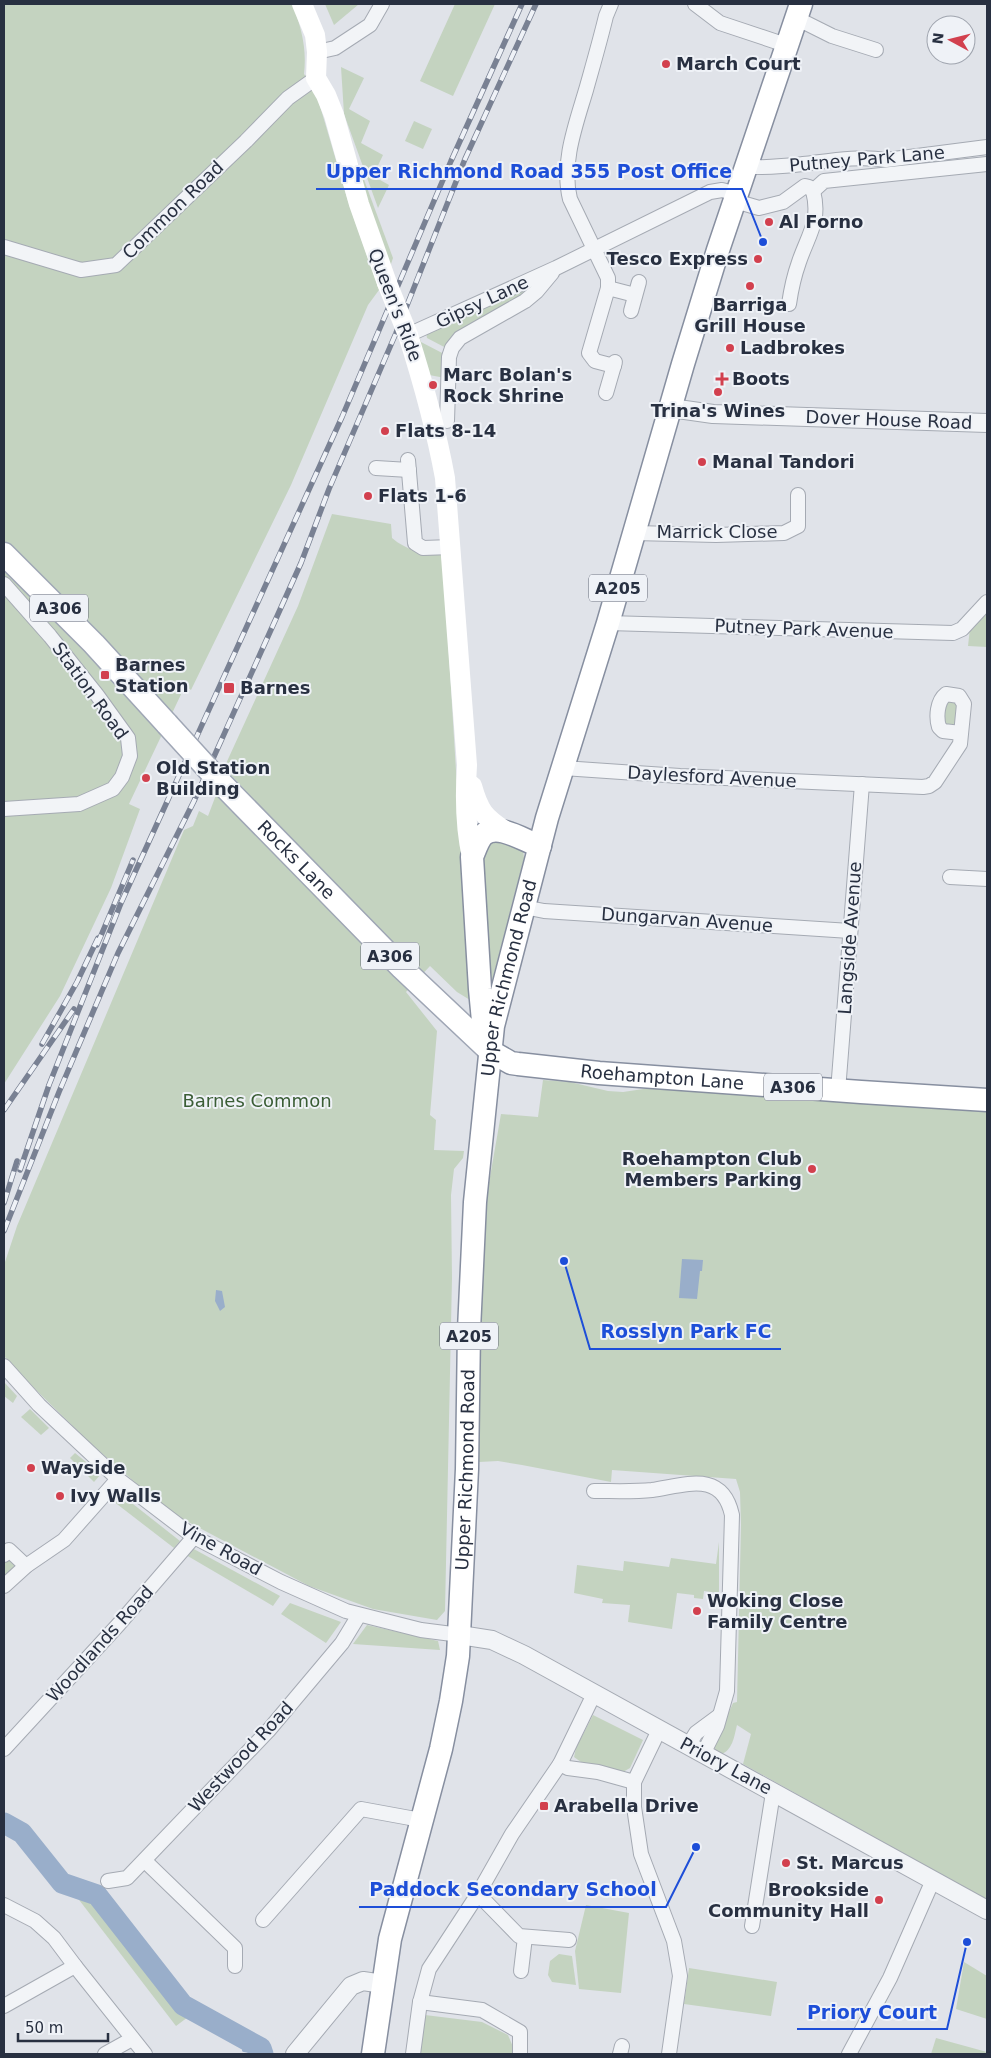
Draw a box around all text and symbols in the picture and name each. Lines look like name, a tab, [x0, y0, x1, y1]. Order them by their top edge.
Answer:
north arrow	[926, 15, 976, 65]
text: N	[929, 32, 947, 45]
place label: March Court	[676, 53, 801, 74]
marker: March Court	[660, 58, 672, 70]
street label: Putney Park Lane	[788, 141, 946, 176]
callout: Upper Richmond Road 355 Post Office	[316, 155, 742, 189]
street label: Common Road	[118, 156, 227, 263]
text: Upper Richmond Road 355 Post Office	[326, 160, 732, 182]
place label: Al Forno	[779, 211, 863, 232]
marker: Al Forno	[763, 216, 775, 228]
street label: Queen's Ride	[364, 245, 427, 364]
place label: Tesco Express	[607, 248, 748, 269]
marker: Tesco Express	[752, 253, 764, 265]
street label: Gipsy Lane	[432, 271, 531, 332]
marker: Barriga Grill House	[744, 280, 756, 292]
place label: Barriga Grill House	[694, 294, 806, 336]
place label: Ladbrokes	[740, 337, 845, 358]
marker: Ladbrokes	[724, 342, 736, 354]
place label: Marc Bolan's Rock Shrine	[443, 364, 572, 406]
place label: Boots	[732, 368, 790, 389]
marker: Boots	[716, 373, 728, 385]
marker: Marc Bolan's Rock Shrine	[427, 379, 439, 391]
marker: Trina's Wines	[712, 386, 724, 398]
place label: Trina's Wines	[651, 400, 785, 421]
street label: Dover House Road	[805, 406, 973, 433]
place label: Flats 8-14	[395, 420, 496, 441]
marker: Flats 8-14	[379, 425, 391, 437]
place label: Manal Tandori	[712, 451, 855, 472]
marker: Manal Tandori	[696, 456, 708, 468]
place label: Flats 1-6	[378, 485, 467, 506]
marker: Flats 1-6	[362, 490, 374, 502]
street label: Marrick Close	[656, 521, 778, 542]
road number: A205	[589, 574, 647, 602]
road number: A306	[30, 594, 88, 622]
street label: Putney Park Avenue	[714, 615, 894, 642]
street label: Station Road	[48, 638, 133, 743]
place label: Barnes Station	[115, 654, 189, 696]
marker: Barnes Station	[99, 669, 111, 681]
place label: Barnes	[240, 677, 310, 698]
marker: Barnes	[222, 681, 236, 695]
place label: Old Station Building	[156, 757, 270, 799]
street label: Daylesford Avenue	[627, 762, 797, 791]
marker: Old Station Building	[140, 772, 152, 784]
street label: Rocks Lane	[254, 816, 340, 903]
street label: Langside Avenue	[834, 861, 865, 1015]
street label: Upper Richmond Road	[477, 877, 541, 1077]
street label: Dungarvan Avenue	[600, 903, 774, 936]
road number: A306	[361, 942, 419, 969]
street label: Roehampton Lane	[579, 1060, 745, 1093]
road number: A306	[764, 1074, 822, 1100]
park label: Barnes Common	[182, 1090, 332, 1111]
place label: Roehampton Club Members Parking	[622, 1148, 802, 1190]
marker: Roehampton Club Members Parking	[806, 1163, 818, 1175]
callout: Rosslyn Park FC	[590, 1315, 781, 1349]
text: Rosslyn Park FC	[600, 1320, 772, 1342]
road number: A205	[440, 1322, 498, 1350]
street label: Upper Richmond Road	[451, 1369, 478, 1571]
place label: Wayside	[41, 1457, 126, 1478]
marker: Wayside	[25, 1462, 37, 1474]
place label: Ivy Walls	[70, 1485, 161, 1506]
marker: Ivy Walls	[54, 1490, 66, 1502]
street label: Vine Road	[177, 1517, 266, 1580]
street label: Woodlands Road	[42, 1581, 157, 1706]
place label: Woking Close Family Centre	[707, 1590, 847, 1632]
marker: Woking Close Family Centre	[691, 1605, 703, 1617]
street label: Westwood Road	[184, 1697, 297, 1816]
street label: Priory Lane	[677, 1733, 776, 1799]
place label: Arabella Drive	[554, 1795, 699, 1816]
marker: Arabella Drive	[538, 1800, 550, 1812]
place label: St. Marcus	[796, 1852, 904, 1873]
marker: St. Marcus	[780, 1857, 792, 1869]
callout: Paddock Secondary School	[359, 1873, 666, 1907]
text: Paddock Secondary School	[369, 1878, 657, 1900]
place label: Brookside Community Hall	[708, 1879, 869, 1921]
marker: Brookside Community Hall	[873, 1894, 885, 1906]
callout: Priory Court	[797, 1995, 947, 2029]
text: Priory Court	[807, 2001, 937, 2023]
scale bar	[18, 2010, 108, 2042]
text: 50 m	[25, 2019, 63, 2037]

